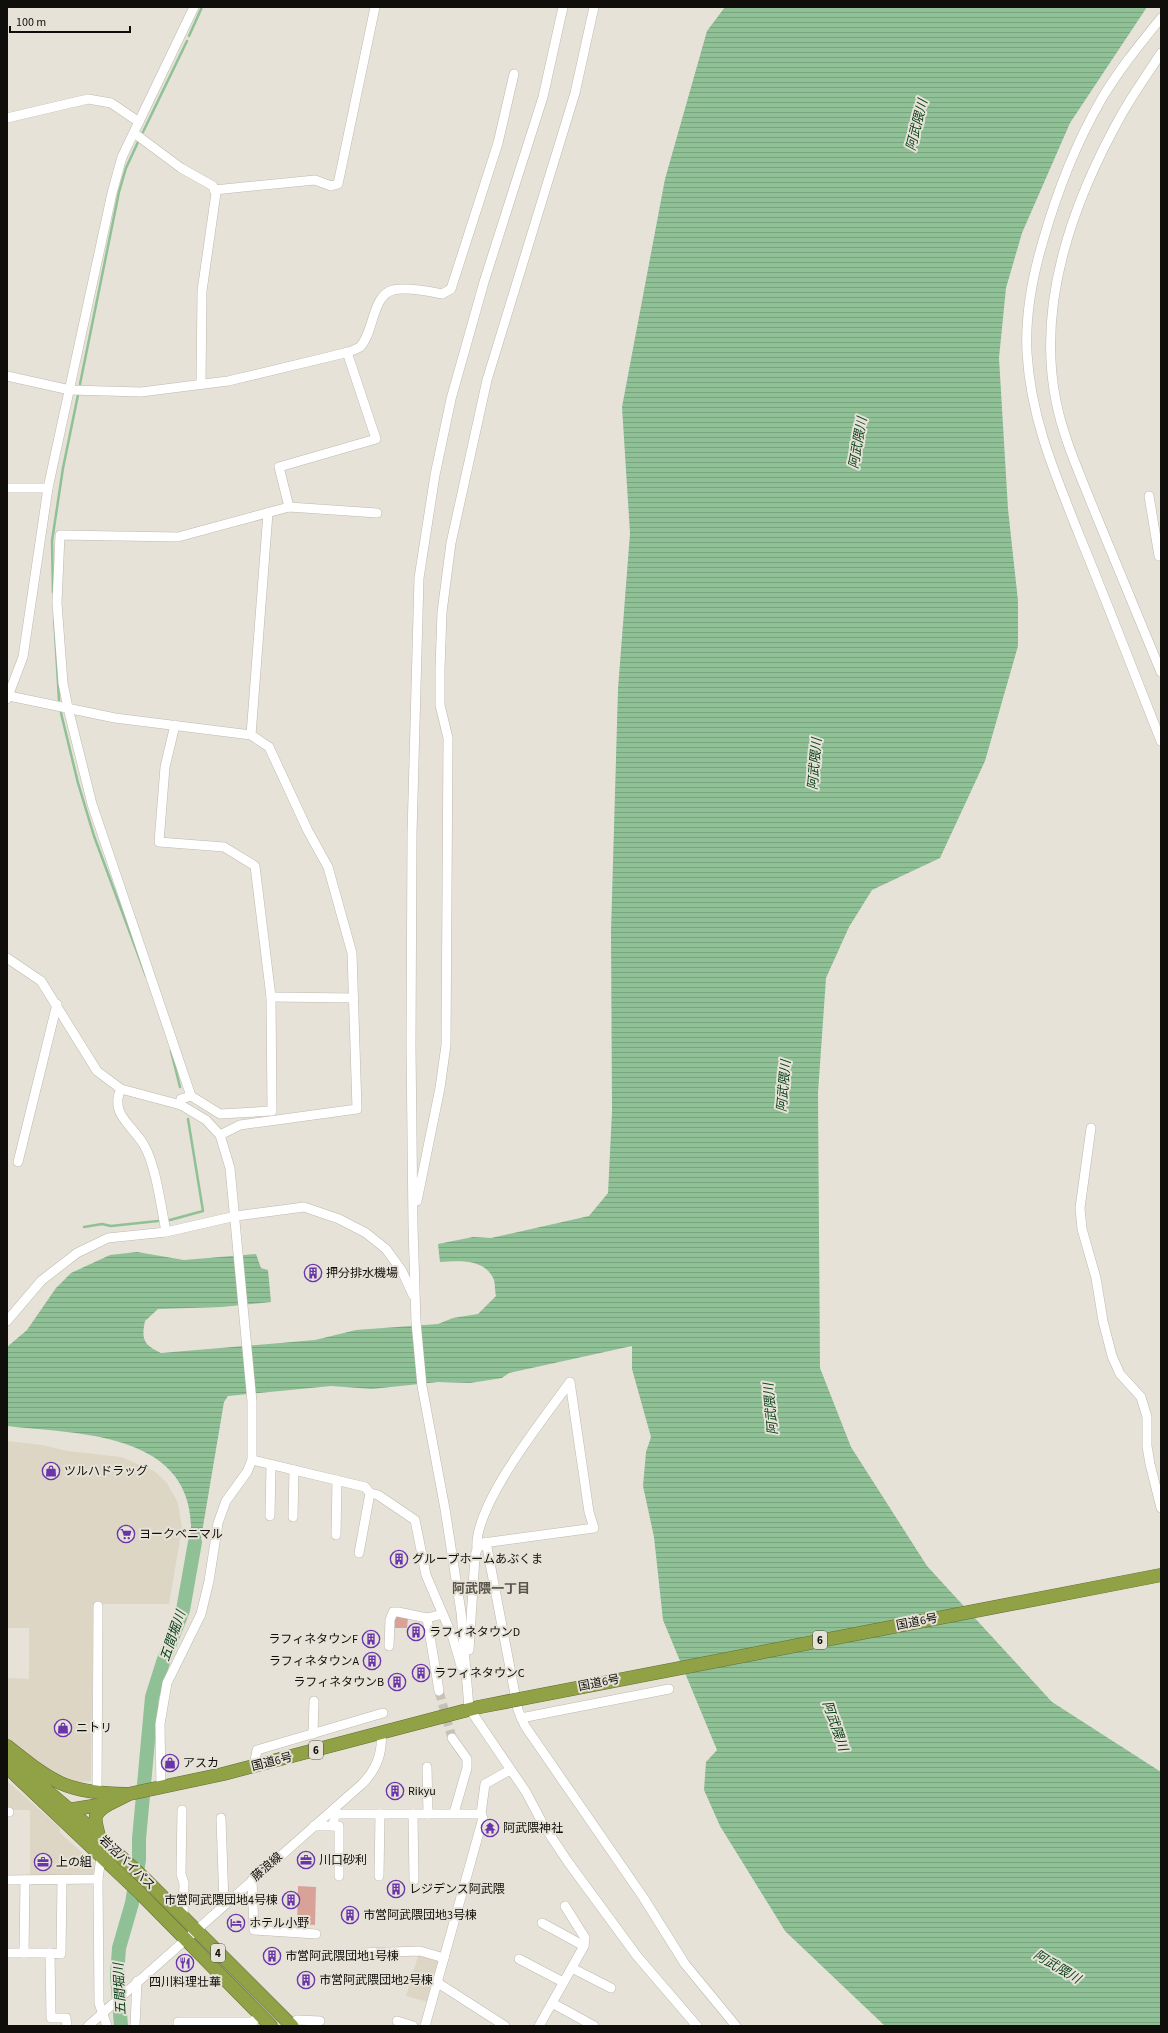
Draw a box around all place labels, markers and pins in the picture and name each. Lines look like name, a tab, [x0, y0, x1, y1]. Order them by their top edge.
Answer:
building icon: 押分排水機場	[303, 1263, 323, 1283]
place label: 押分排水機場	[326, 1265, 398, 1282]
shop icon: ツルハドラッグ	[41, 1461, 61, 1481]
place label: ツルハドラッグ	[64, 1463, 148, 1480]
supermarket icon: ヨークベニマル	[116, 1524, 136, 1544]
place label: ヨークベニマル	[139, 1526, 223, 1543]
building icon: グループホームあぶくま	[389, 1549, 409, 1569]
place label: グループホームあぶくま	[412, 1551, 543, 1568]
building icon: ラフィネタウンD	[406, 1622, 426, 1642]
place label: ラフィネタウンD	[429, 1624, 520, 1641]
building icon: ラフィネタウンF	[361, 1629, 381, 1649]
place label: ラフィネタウンF	[268, 1631, 358, 1648]
building icon: ラフィネタウンA	[362, 1651, 382, 1671]
place label: ラフィネタウンA	[269, 1653, 359, 1670]
building icon: ラフィネタウンC	[411, 1663, 431, 1683]
place label: ラフィネタウンC	[434, 1665, 525, 1682]
building icon: ラフィネタウンB	[387, 1672, 407, 1692]
place label: ラフィネタウンB	[293, 1674, 384, 1691]
shop icon: ニトリ	[53, 1718, 73, 1738]
place label: ニトリ	[76, 1720, 112, 1737]
shop icon: アスカ	[160, 1753, 180, 1773]
place label: アスカ	[183, 1755, 219, 1772]
building icon: Rikyu	[385, 1781, 405, 1801]
place label: Rikyu	[408, 1783, 436, 1800]
temple icon: 阿武隈神社	[480, 1818, 500, 1838]
place label: 阿武隈神社	[503, 1820, 563, 1837]
office icon: 川口砂利	[296, 1850, 316, 1870]
office icon: 上の組	[33, 1852, 53, 1872]
place label: 川口砂利	[319, 1852, 367, 1869]
place label: 上の組	[56, 1854, 92, 1871]
building icon: レジデンス阿武隈	[386, 1879, 406, 1899]
place label: レジデンス阿武隈	[409, 1881, 505, 1898]
building icon: 市営阿武隈団地4号棟	[281, 1890, 301, 1910]
place label: 市営阿武隈団地4号棟	[164, 1892, 278, 1909]
building icon: 市営阿武隈団地3号棟	[340, 1905, 360, 1925]
place label: 市営阿武隈団地3号棟	[363, 1907, 477, 1924]
hotel icon: ホテル小野	[226, 1913, 246, 1933]
place label: ホテル小野	[249, 1915, 309, 1932]
building icon: 市営阿武隈団地1号棟	[262, 1946, 282, 1966]
place label: 市営阿武隈団地1号棟	[285, 1948, 399, 1965]
restaurant icon: 四川料理壮華	[175, 1953, 195, 1973]
building icon: 市営阿武隈団地2号棟	[296, 1970, 316, 1990]
place label: 市営阿武隈団地2号棟	[319, 1972, 433, 1989]
place label: 四川料理壮華	[149, 1974, 221, 1991]

